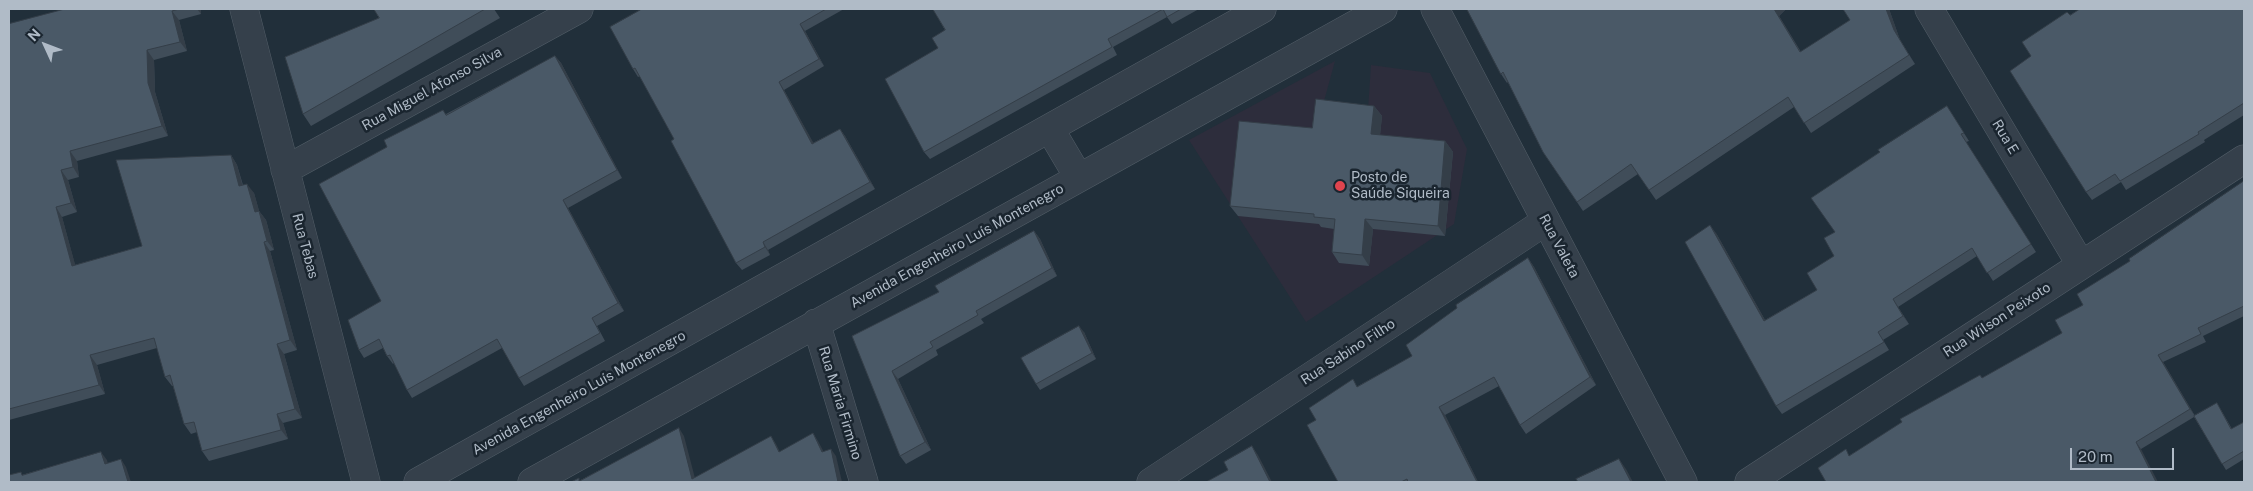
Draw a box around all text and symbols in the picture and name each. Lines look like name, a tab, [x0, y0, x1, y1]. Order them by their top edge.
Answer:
north arrow	[20, 20, 70, 70]
text: N	[24, 25, 44, 44]
street label: Rua Miguel Afonso Silva	[359, 44, 505, 134]
street label: Rua E	[1988, 117, 2022, 157]
place label: Posto de Saúde Siqueira	[1351, 170, 1450, 202]
marker: Posto de Saúde Siqueira	[1333, 179, 1347, 193]
street label: Avenida Engenheiro Luís Montenegro	[847, 180, 1067, 312]
street label: Rua Valeta	[1535, 211, 1583, 281]
street label: Rua Tebas	[288, 212, 322, 280]
street label: Rua Wilson Peixoto	[1940, 279, 2054, 361]
street label: Rua Sabino Filho	[1298, 315, 1398, 389]
street label: Avenida Engenheiro Luís Montenegro	[469, 327, 689, 459]
street label: Rua Maria Firmino	[815, 344, 865, 462]
scale bar	[2073, 438, 2177, 470]
text: 20 m	[2078, 448, 2113, 465]

